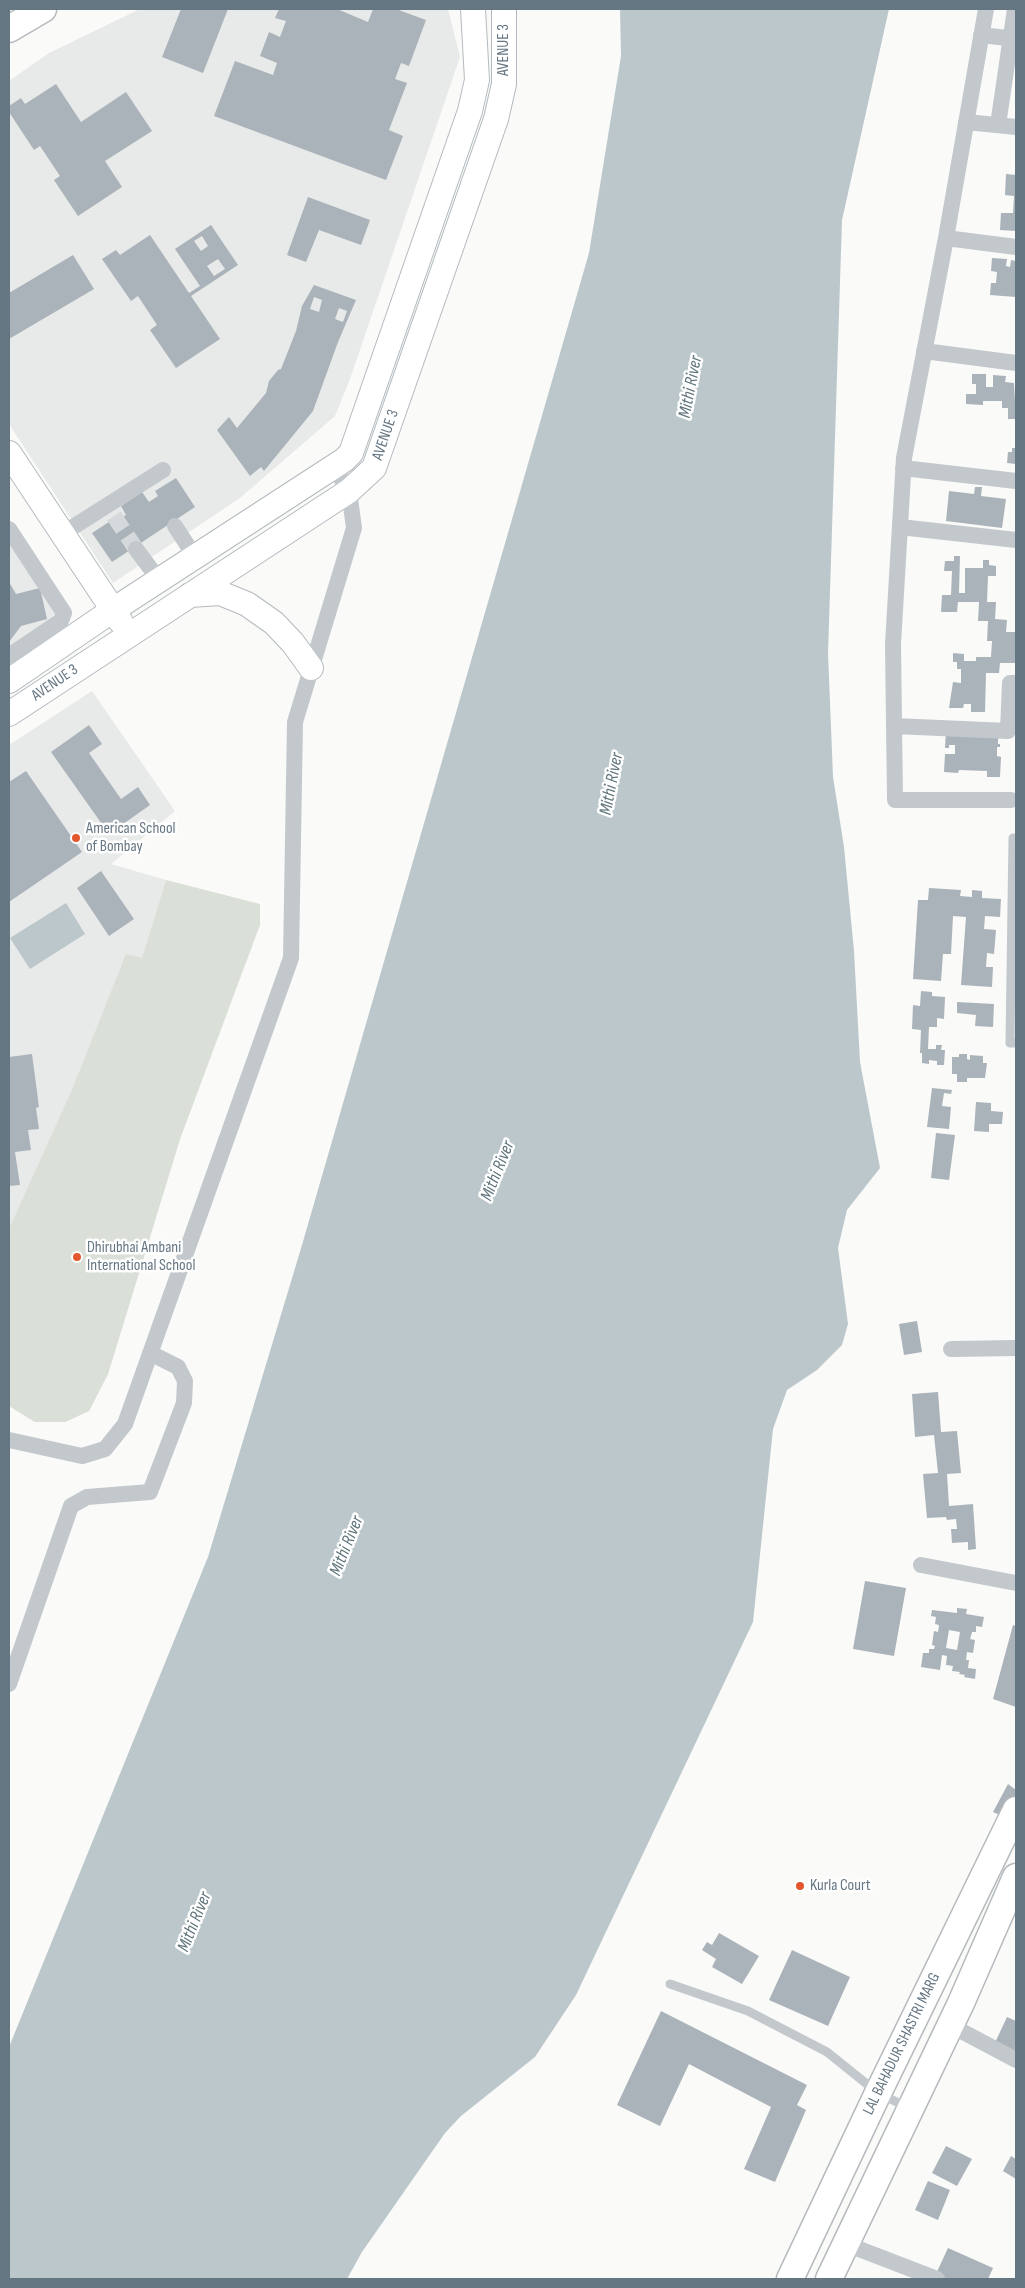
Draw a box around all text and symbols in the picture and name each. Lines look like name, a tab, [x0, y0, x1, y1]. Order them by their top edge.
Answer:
street label: AVENUE 3	[494, 24, 514, 76]
water label: Mithi River	[674, 354, 708, 420]
street label: AVENUE 3	[368, 407, 404, 463]
street label: AVENUE 3	[28, 660, 82, 706]
water label: Mithi River	[595, 751, 629, 817]
place label: American School of Bombay	[86, 819, 176, 857]
marker: American School of Bombay	[70, 832, 82, 844]
water label: Mithi River	[476, 1138, 520, 1204]
place label: Dhirubhai Ambani International School	[87, 1238, 195, 1276]
marker: Dhirubhai Ambani International School	[71, 1251, 83, 1263]
water label: Mithi River	[325, 1513, 369, 1579]
place label: Kurla Court	[810, 1876, 871, 1896]
marker: Kurla Court	[794, 1880, 806, 1892]
water label: Mithi River	[173, 1889, 217, 1955]
street label: LAL BAHADUR SHASTRI MARG	[859, 1970, 945, 2118]

